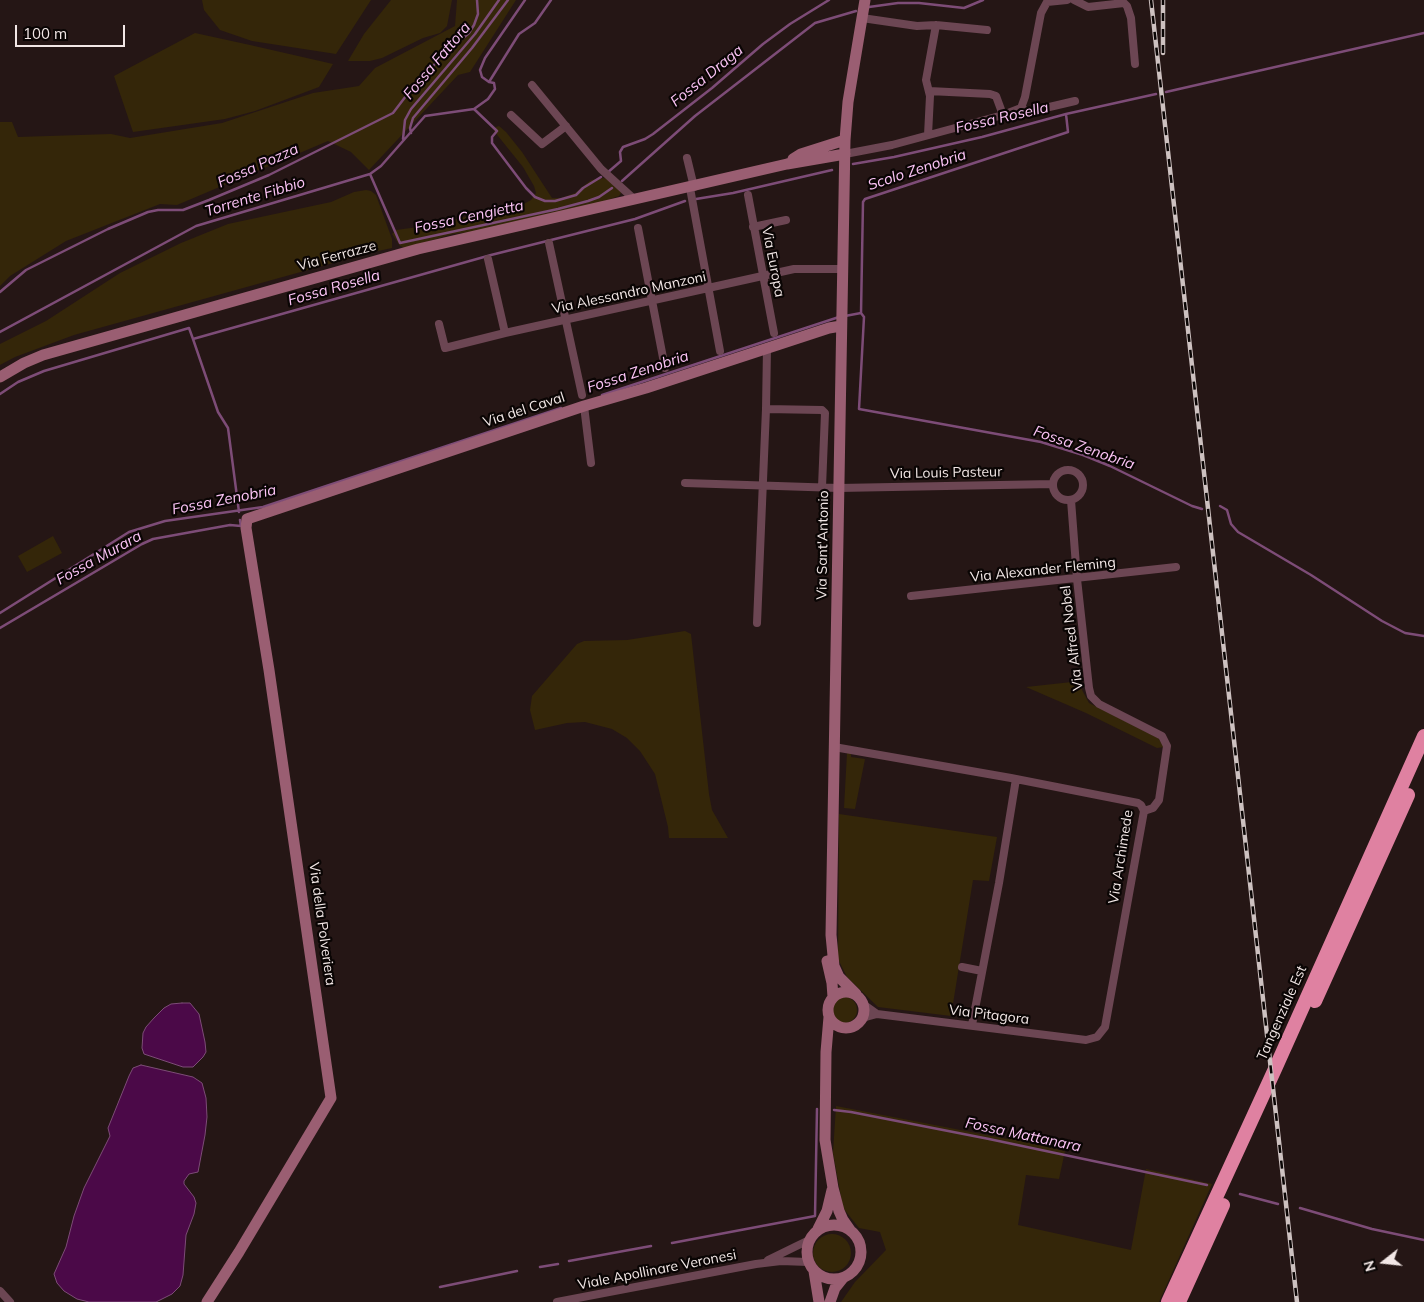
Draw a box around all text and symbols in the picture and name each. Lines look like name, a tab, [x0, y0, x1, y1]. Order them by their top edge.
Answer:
scale bar	[18, 15, 128, 47]
water label: Fossa Fattora	[400, 19, 474, 103]
text: 100 m	[23, 24, 67, 43]
water label: Fossa Draga	[667, 41, 747, 111]
water label: Fossa Rosella	[954, 99, 1050, 137]
water label: Fossa Pozza	[215, 140, 301, 192]
water label: Scolo Zenobria	[865, 146, 969, 194]
water label: Torrente Fibbio	[203, 173, 307, 221]
water label: Fossa Cengietta	[413, 197, 525, 237]
street label: Via Europa	[758, 225, 788, 299]
street label: Via Ferrazze	[296, 237, 378, 275]
water label: Fossa Rosella	[286, 266, 382, 310]
street label: Via Alessandro Manzoni	[550, 268, 708, 318]
water label: Fossa Zenobria	[585, 347, 691, 397]
street label: Via del Caval	[481, 389, 567, 431]
water label: Fossa Zenobria	[1031, 422, 1137, 474]
street label: Via Louis Pasteur	[890, 464, 1002, 482]
water label: Fossa Zenobria	[170, 481, 278, 519]
street label: Via Sant'Antonio	[814, 490, 832, 600]
water label: Fossa Murara	[53, 527, 145, 589]
street label: Via Alexander Fleming	[969, 554, 1117, 586]
street label: Via Alfred Nobel	[1057, 584, 1087, 692]
street label: Via Archimede	[1105, 809, 1137, 905]
street label: Via della Polveriera	[305, 861, 339, 987]
street label: Tangenziale Est	[1254, 963, 1310, 1063]
street label: Via Pitagora	[948, 1002, 1030, 1028]
water label: Fossa Mattanara	[963, 1114, 1083, 1156]
north arrow	[1359, 1237, 1409, 1287]
street label: Viale Apollinare Veronesi	[576, 1246, 738, 1294]
text: N	[1359, 1259, 1380, 1274]

